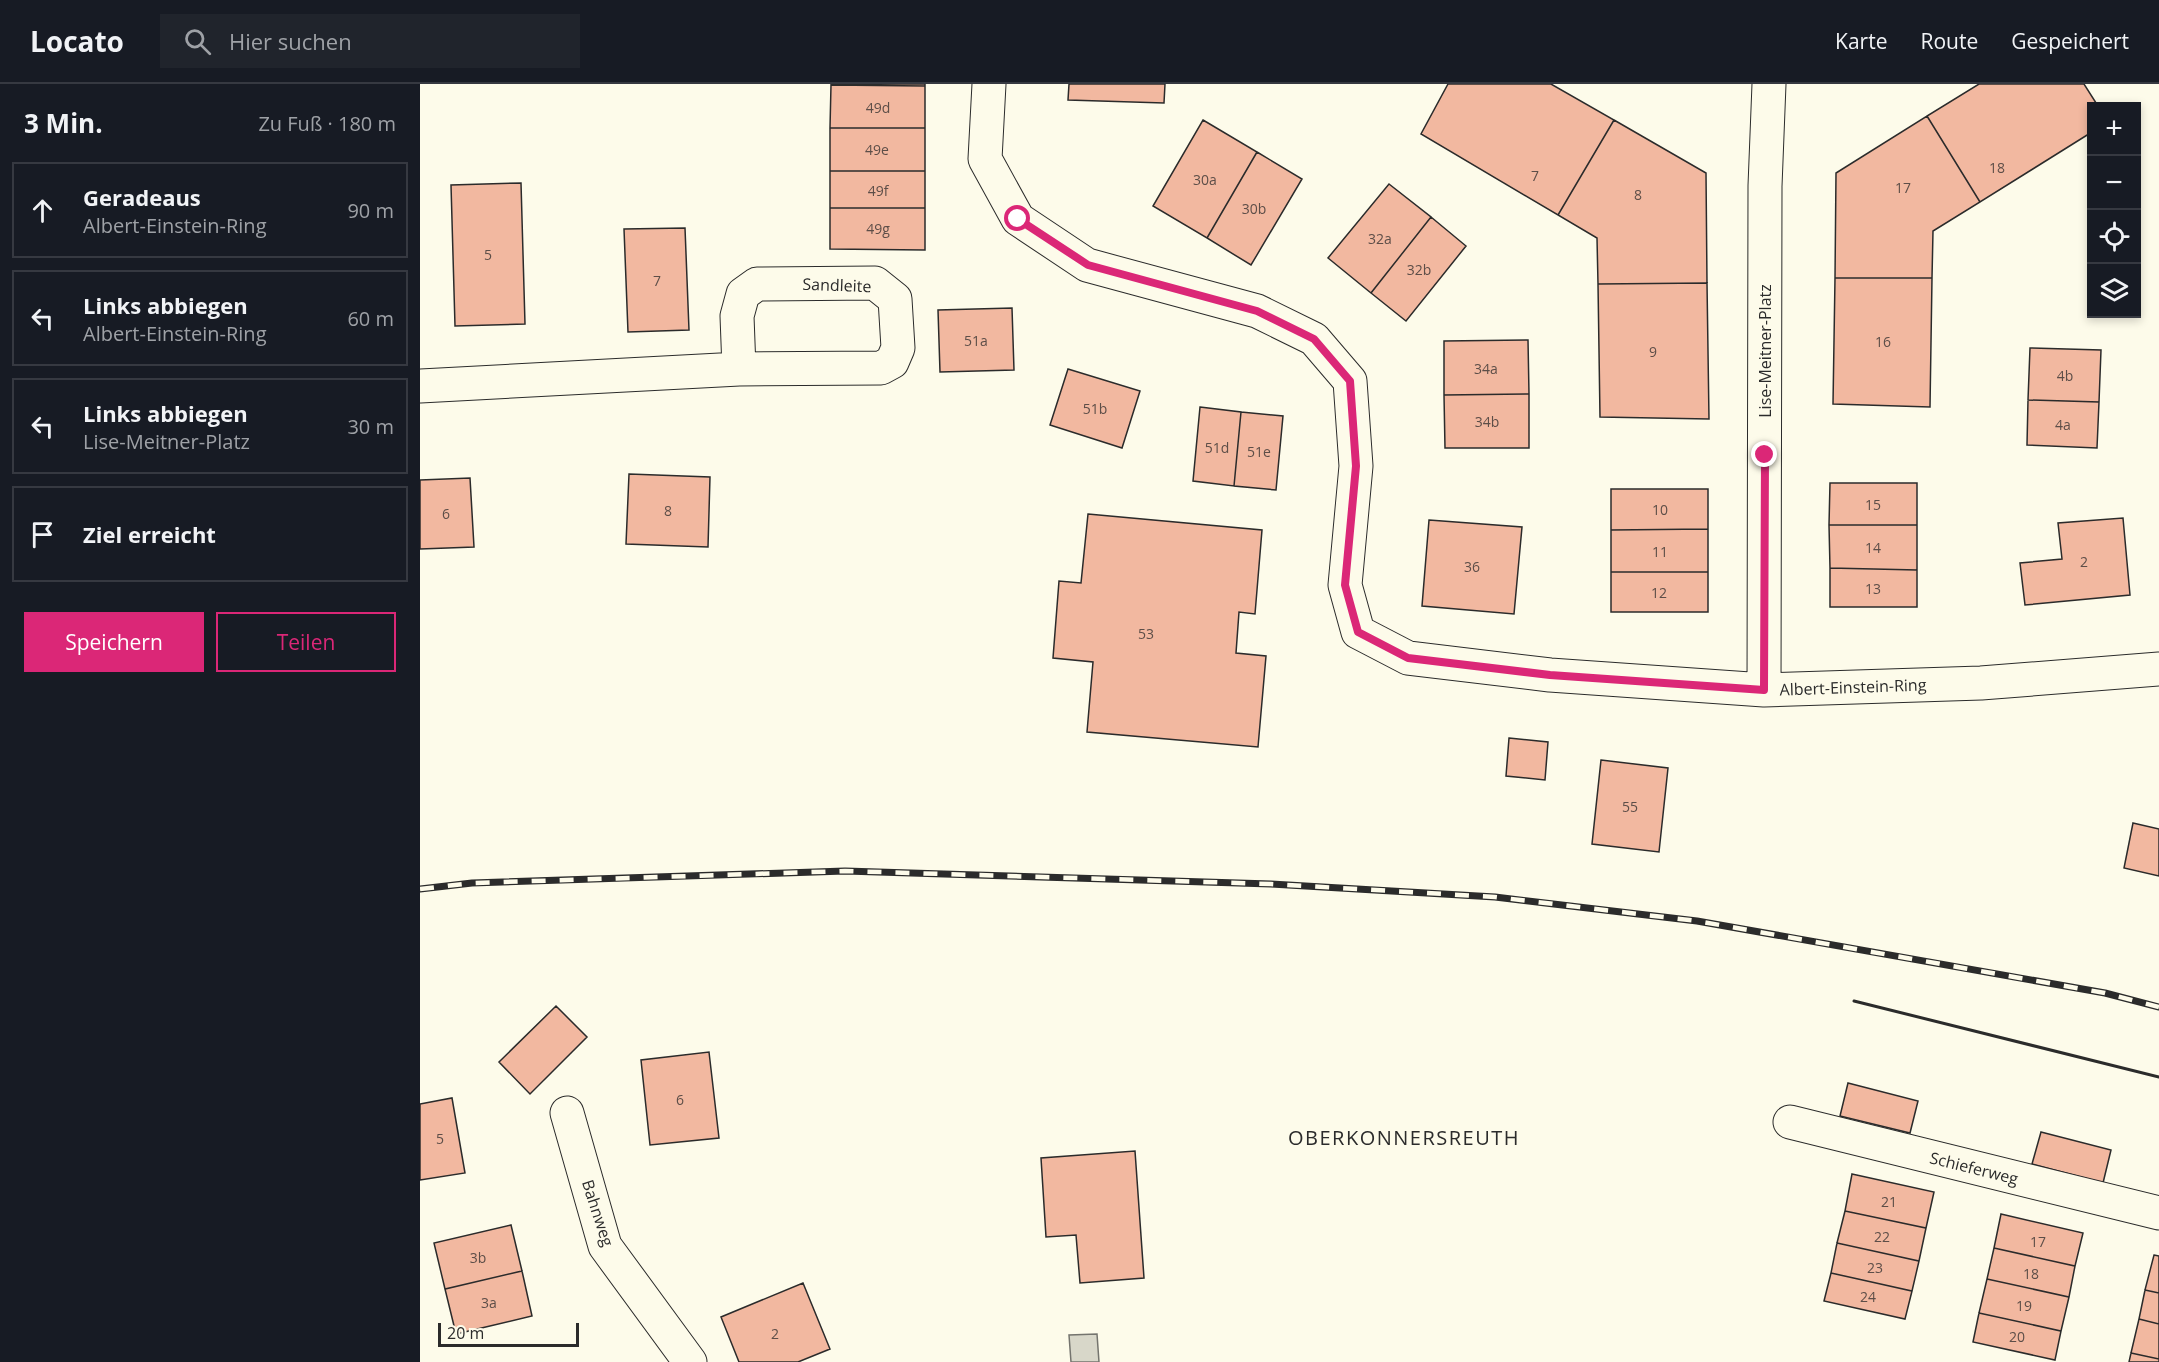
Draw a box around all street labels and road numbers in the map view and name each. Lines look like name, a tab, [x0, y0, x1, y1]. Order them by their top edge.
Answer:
street label: Sandleite	[802, 273, 872, 297]
street label: Lise-Meitner-Platz	[1754, 284, 1776, 418]
street label: Albert-Einstein-Ring	[1779, 673, 1927, 701]
street label: Schieferweg	[1928, 1146, 2021, 1190]
street label: Bahnweg	[577, 1177, 619, 1249]

